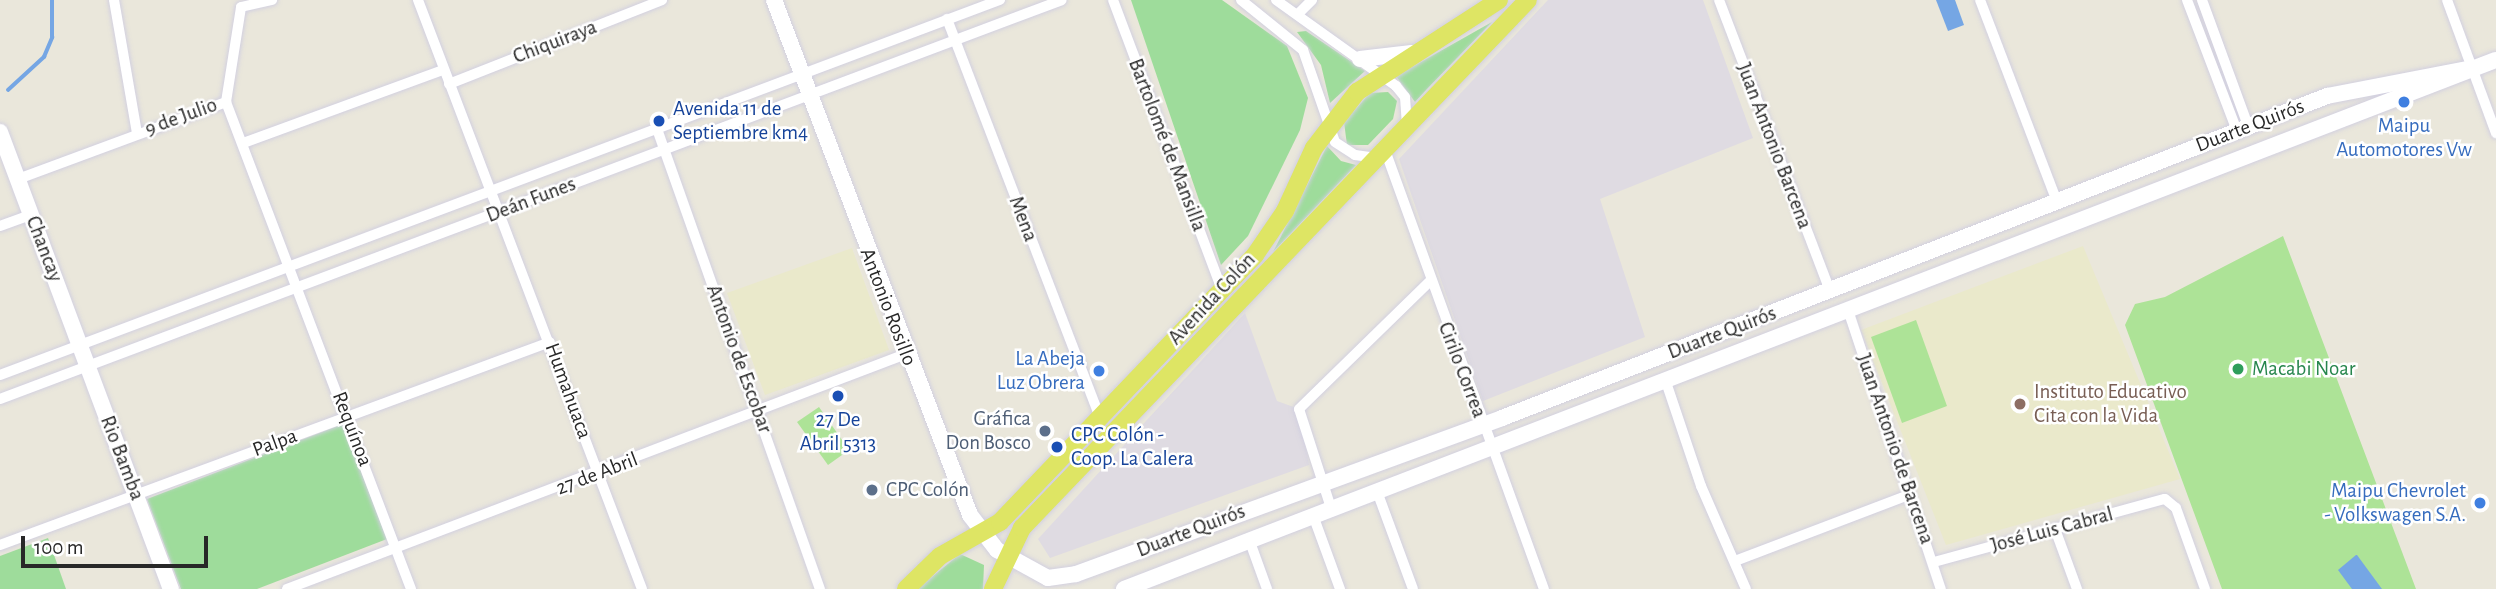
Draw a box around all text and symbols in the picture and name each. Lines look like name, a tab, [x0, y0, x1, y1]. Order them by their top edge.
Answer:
street label: Chiquiraya	[510, 15, 600, 69]
street label: Bartolomé de Mansilla	[1122, 55, 1212, 235]
street label: Juan Antonio Barcena	[1731, 60, 1817, 232]
street label: 9 de Julio	[141, 92, 221, 142]
street label: Duarte Quirós	[2192, 94, 2308, 158]
marker: Maipu Automotores Vw	[2396, 94, 2412, 110]
place label: Avenida 11 de Septiembre km4	[673, 96, 808, 146]
marker: Avenida 11 de Septiembre km4	[651, 113, 667, 129]
place label: Maipu Automotores Vw	[2336, 113, 2472, 163]
street label: Deán Funes	[483, 171, 579, 229]
street label: Mena	[1003, 193, 1043, 245]
street label: Chancay	[20, 213, 68, 285]
street label: Antonio Rosillo	[854, 245, 922, 369]
street label: Avenida Colón	[1163, 248, 1261, 350]
street label: Antonio de Escobar	[700, 281, 778, 437]
street label: Duarte Quirós	[1664, 301, 1780, 365]
street label: Cirilo Correa	[1432, 319, 1492, 421]
street label: Humahuaca	[539, 340, 597, 442]
place label: La Abeja Luz Obrera	[997, 346, 1085, 396]
street label: Juan Antonio de Barcena	[1851, 351, 1939, 547]
place label: Macabi Noar	[2252, 356, 2355, 382]
marker: Macabi Noar	[2230, 361, 2246, 377]
marker: La Abeja Luz Obrera	[1091, 363, 1107, 379]
place label: Instituto Educativo Cita con la Vida	[2034, 379, 2187, 429]
street label: Requínoa	[326, 388, 378, 470]
marker: 27 De Abril 5313	[830, 388, 846, 404]
marker: Instituto Educativo Cita con la Vida	[2012, 396, 2028, 412]
place label: Gráfica Don Bosco	[945, 406, 1031, 456]
place label: 27 De Abril 5313	[800, 407, 876, 457]
street label: Rio Bamba	[94, 412, 150, 504]
place label: CPC Colón - Coop. La Calera	[1071, 422, 1194, 472]
street label: Palpa	[249, 423, 301, 463]
marker: Gráfica Don Bosco	[1037, 423, 1053, 439]
marker: CPC Colón - Coop. La Calera	[1049, 439, 1065, 455]
street label: 27 de Abril	[553, 447, 641, 501]
place label: CPC Colón	[886, 477, 969, 503]
place label: Maipu Chevrolet - Volkswagen S.A.	[2324, 478, 2466, 528]
marker: CPC Colón	[864, 482, 880, 498]
marker: Maipu Chevrolet - Volkswagen S.A.	[2472, 495, 2488, 511]
street label: Duarte Quirós	[1133, 499, 1249, 563]
street label: José Luis Cabral	[1988, 502, 2116, 558]
scale bar	[24, 522, 212, 566]
text: 100 m	[34, 537, 84, 558]

